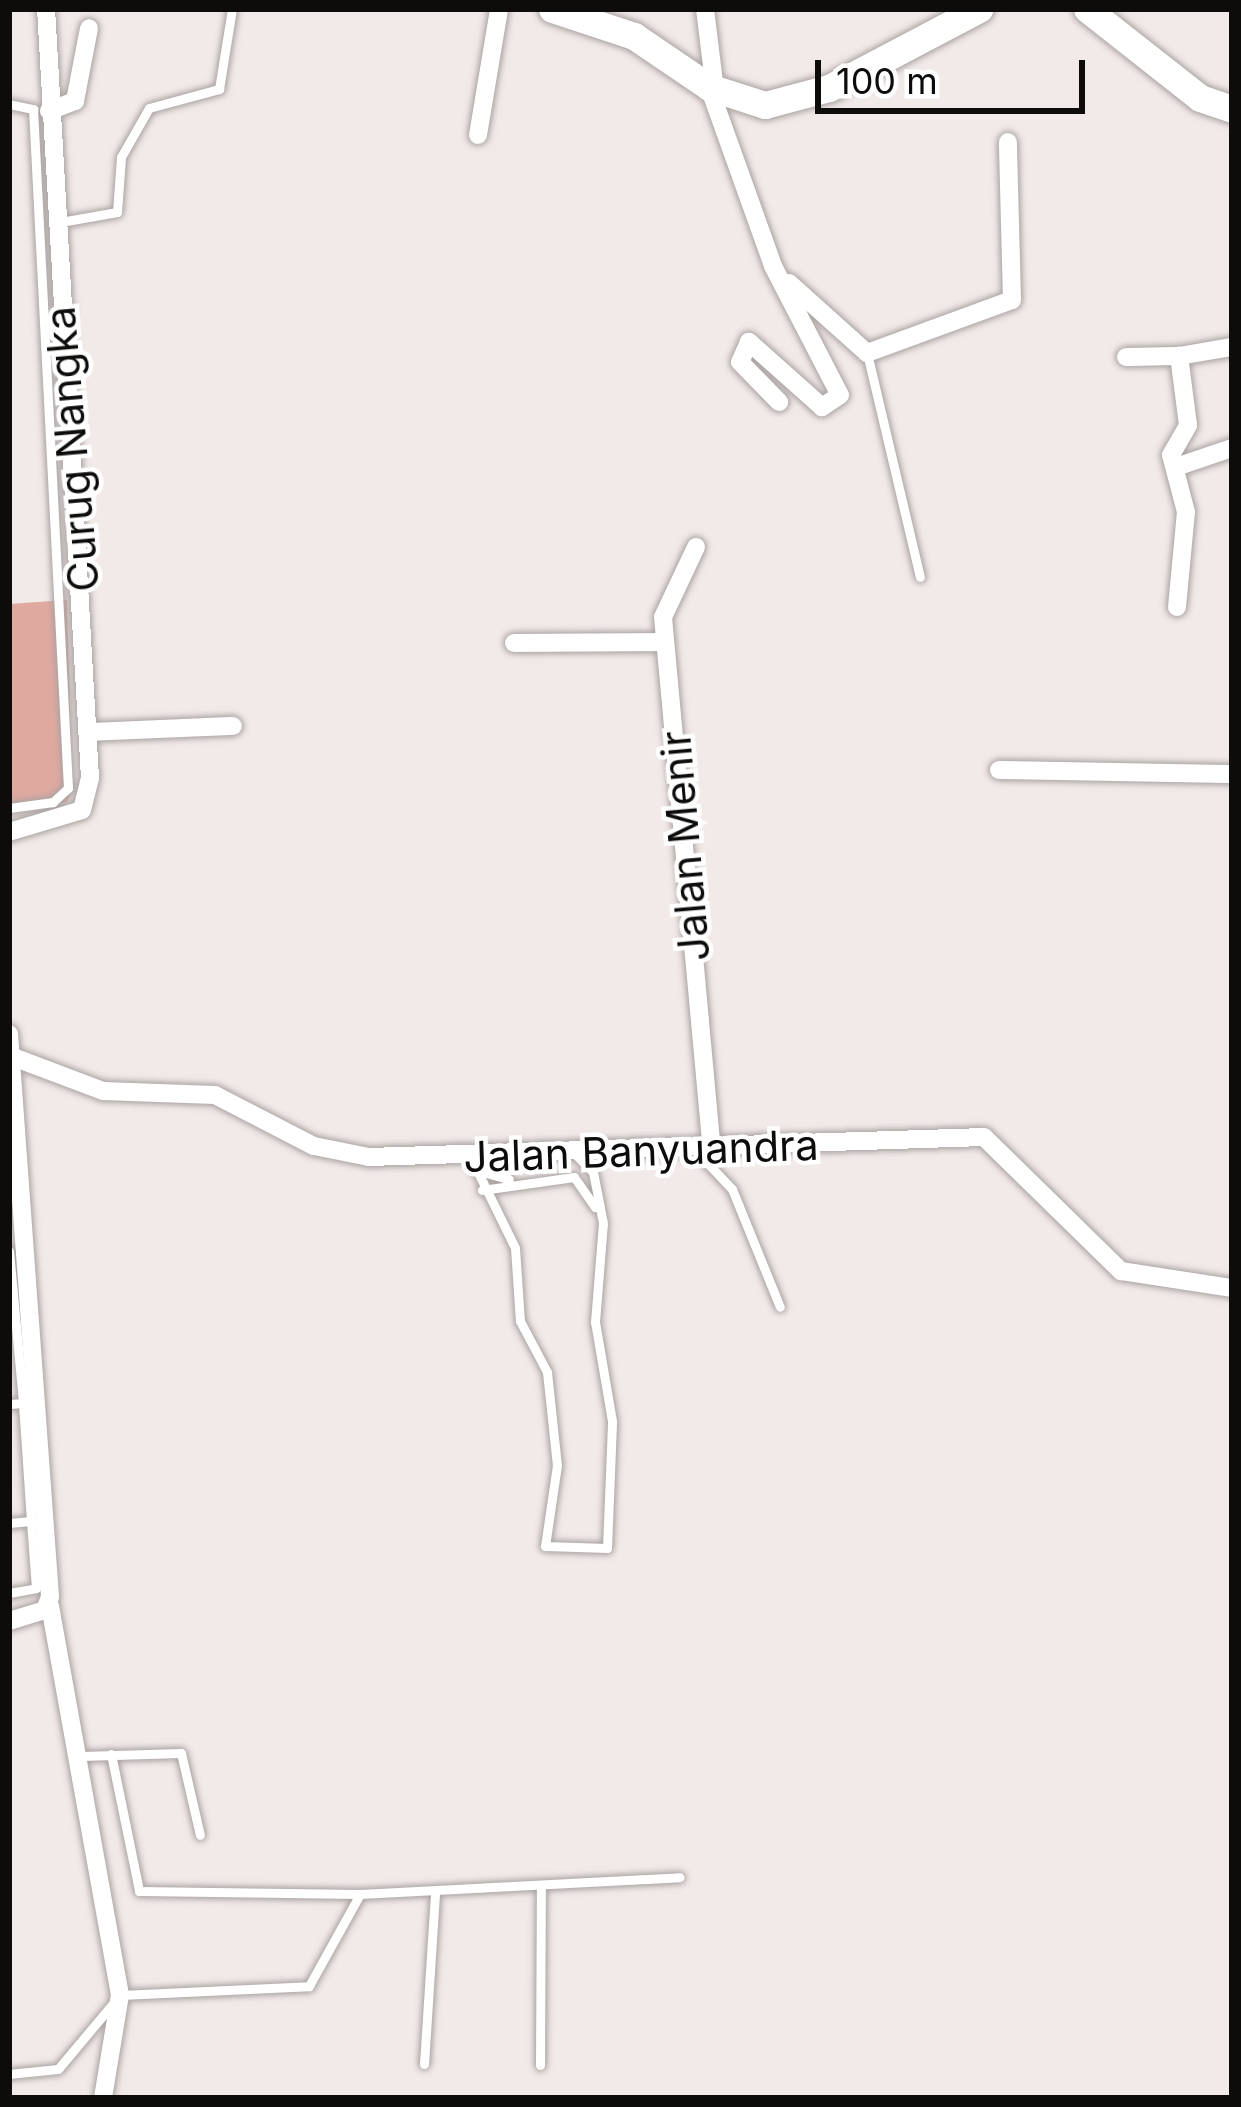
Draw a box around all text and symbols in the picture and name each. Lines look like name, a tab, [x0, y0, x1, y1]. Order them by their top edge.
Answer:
scale bar	[821, 36, 1091, 110]
text: 100 m	[836, 59, 938, 103]
street label: Curug Nangka	[34, 304, 110, 594]
street label: Jalan Menir	[650, 729, 720, 963]
street label: Jalan Banyuandra	[463, 1120, 819, 1182]

